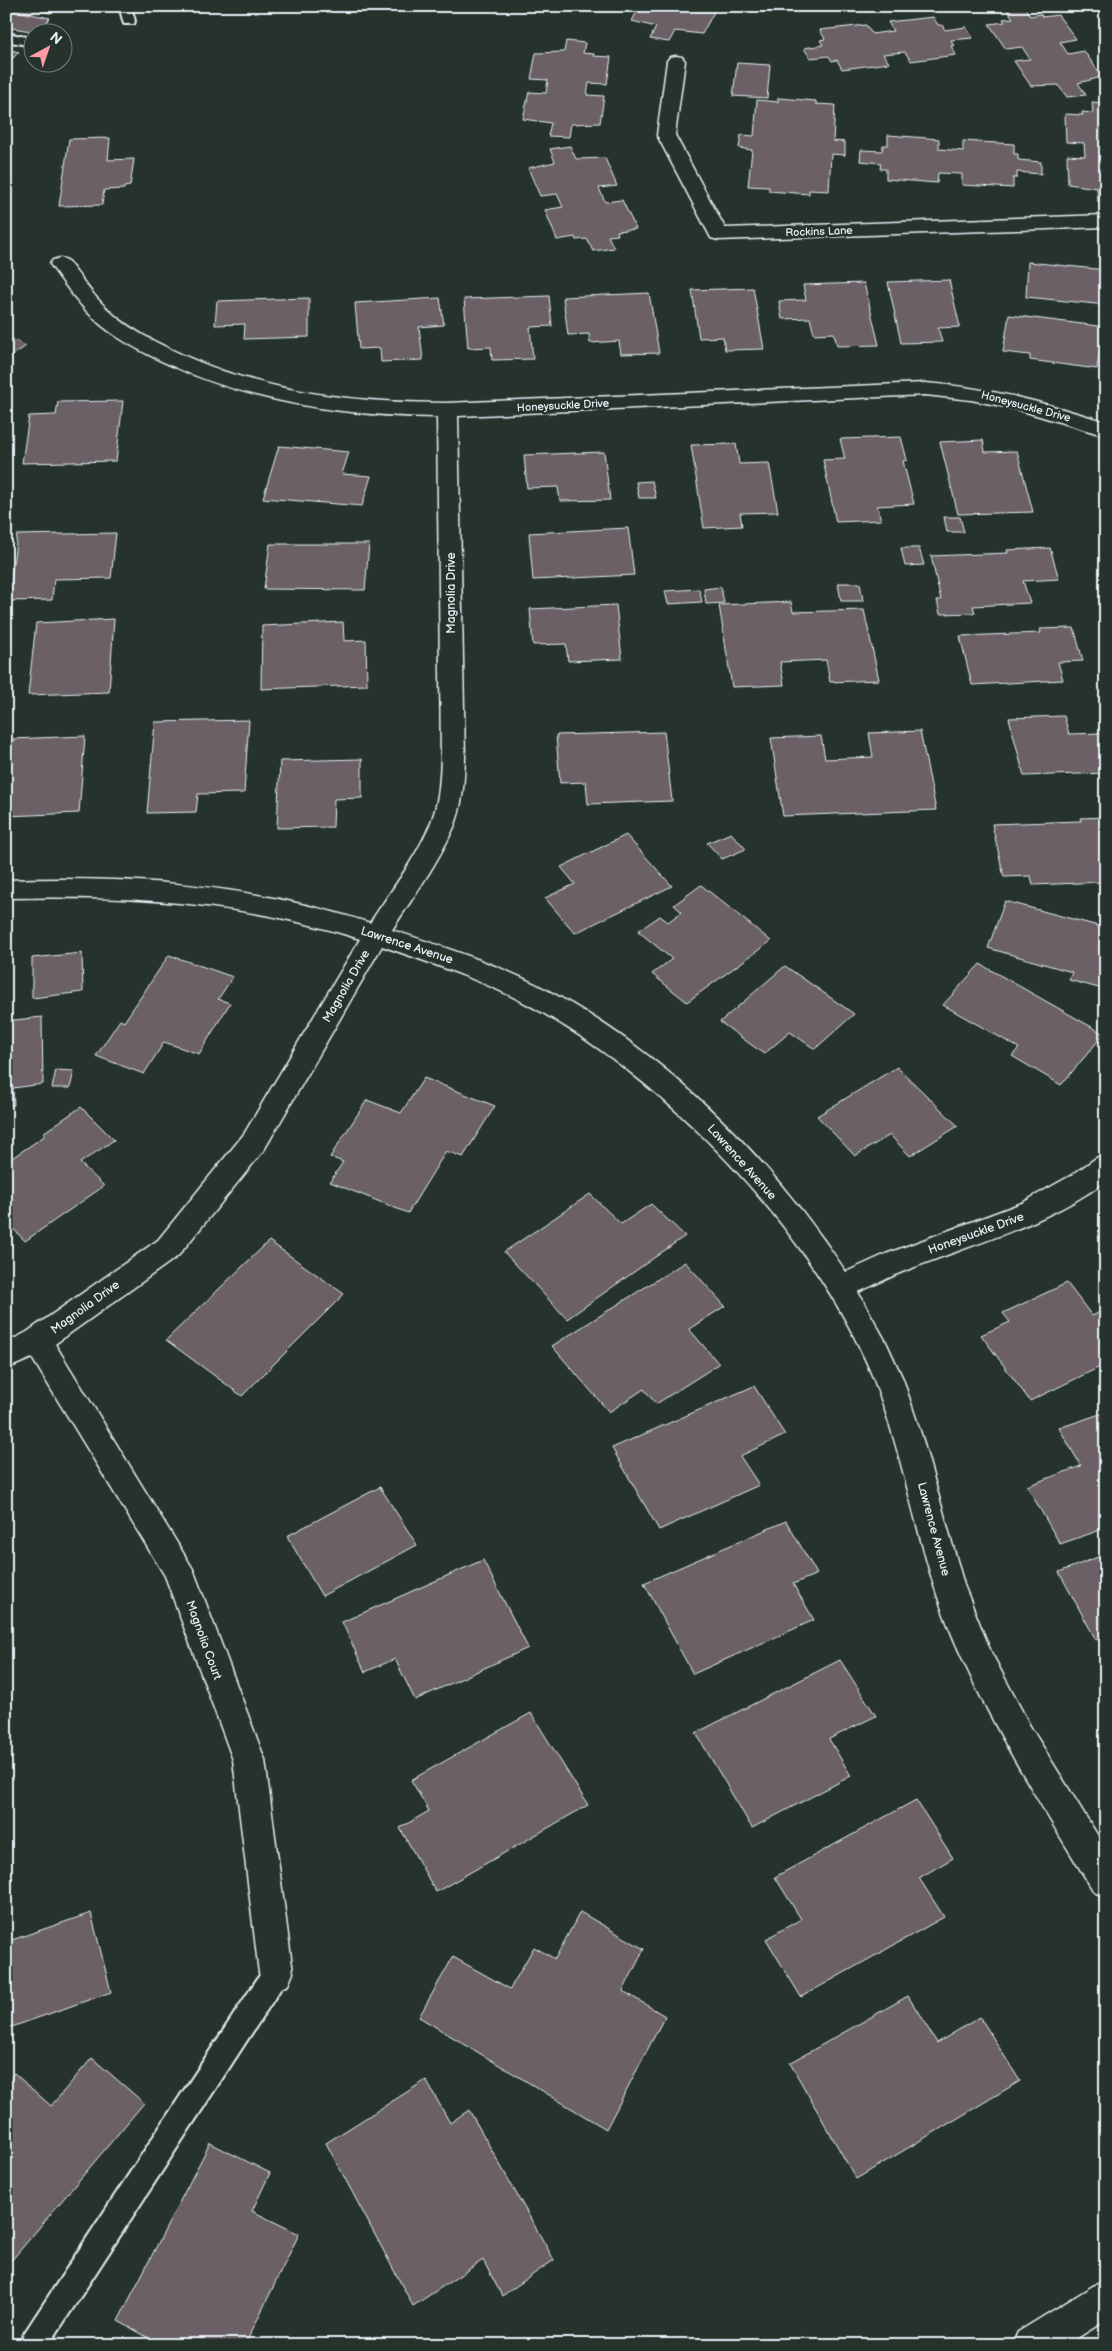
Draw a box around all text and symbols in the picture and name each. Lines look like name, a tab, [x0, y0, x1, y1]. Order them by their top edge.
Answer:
north arrow	[22, 22, 72, 72]
text: N	[47, 29, 66, 48]
street label: Rockins Lane	[785, 224, 853, 239]
street label: Honeysuckle Drive	[980, 388, 1073, 425]
street label: Honeysuckle Drive	[517, 397, 610, 414]
street label: Magnolia Drive	[444, 552, 459, 634]
street label: Lawrence Avenue	[359, 923, 455, 967]
street label: Magnolia Drive	[320, 947, 373, 1025]
street label: Lawrence Avenue	[704, 1122, 779, 1203]
street label: Honeysuckle Drive	[926, 1209, 1026, 1258]
street label: Magnolia Drive	[48, 1277, 123, 1337]
street label: Lawrence Avenue	[914, 1481, 953, 1578]
street label: Magnolia Court	[182, 1598, 225, 1682]

